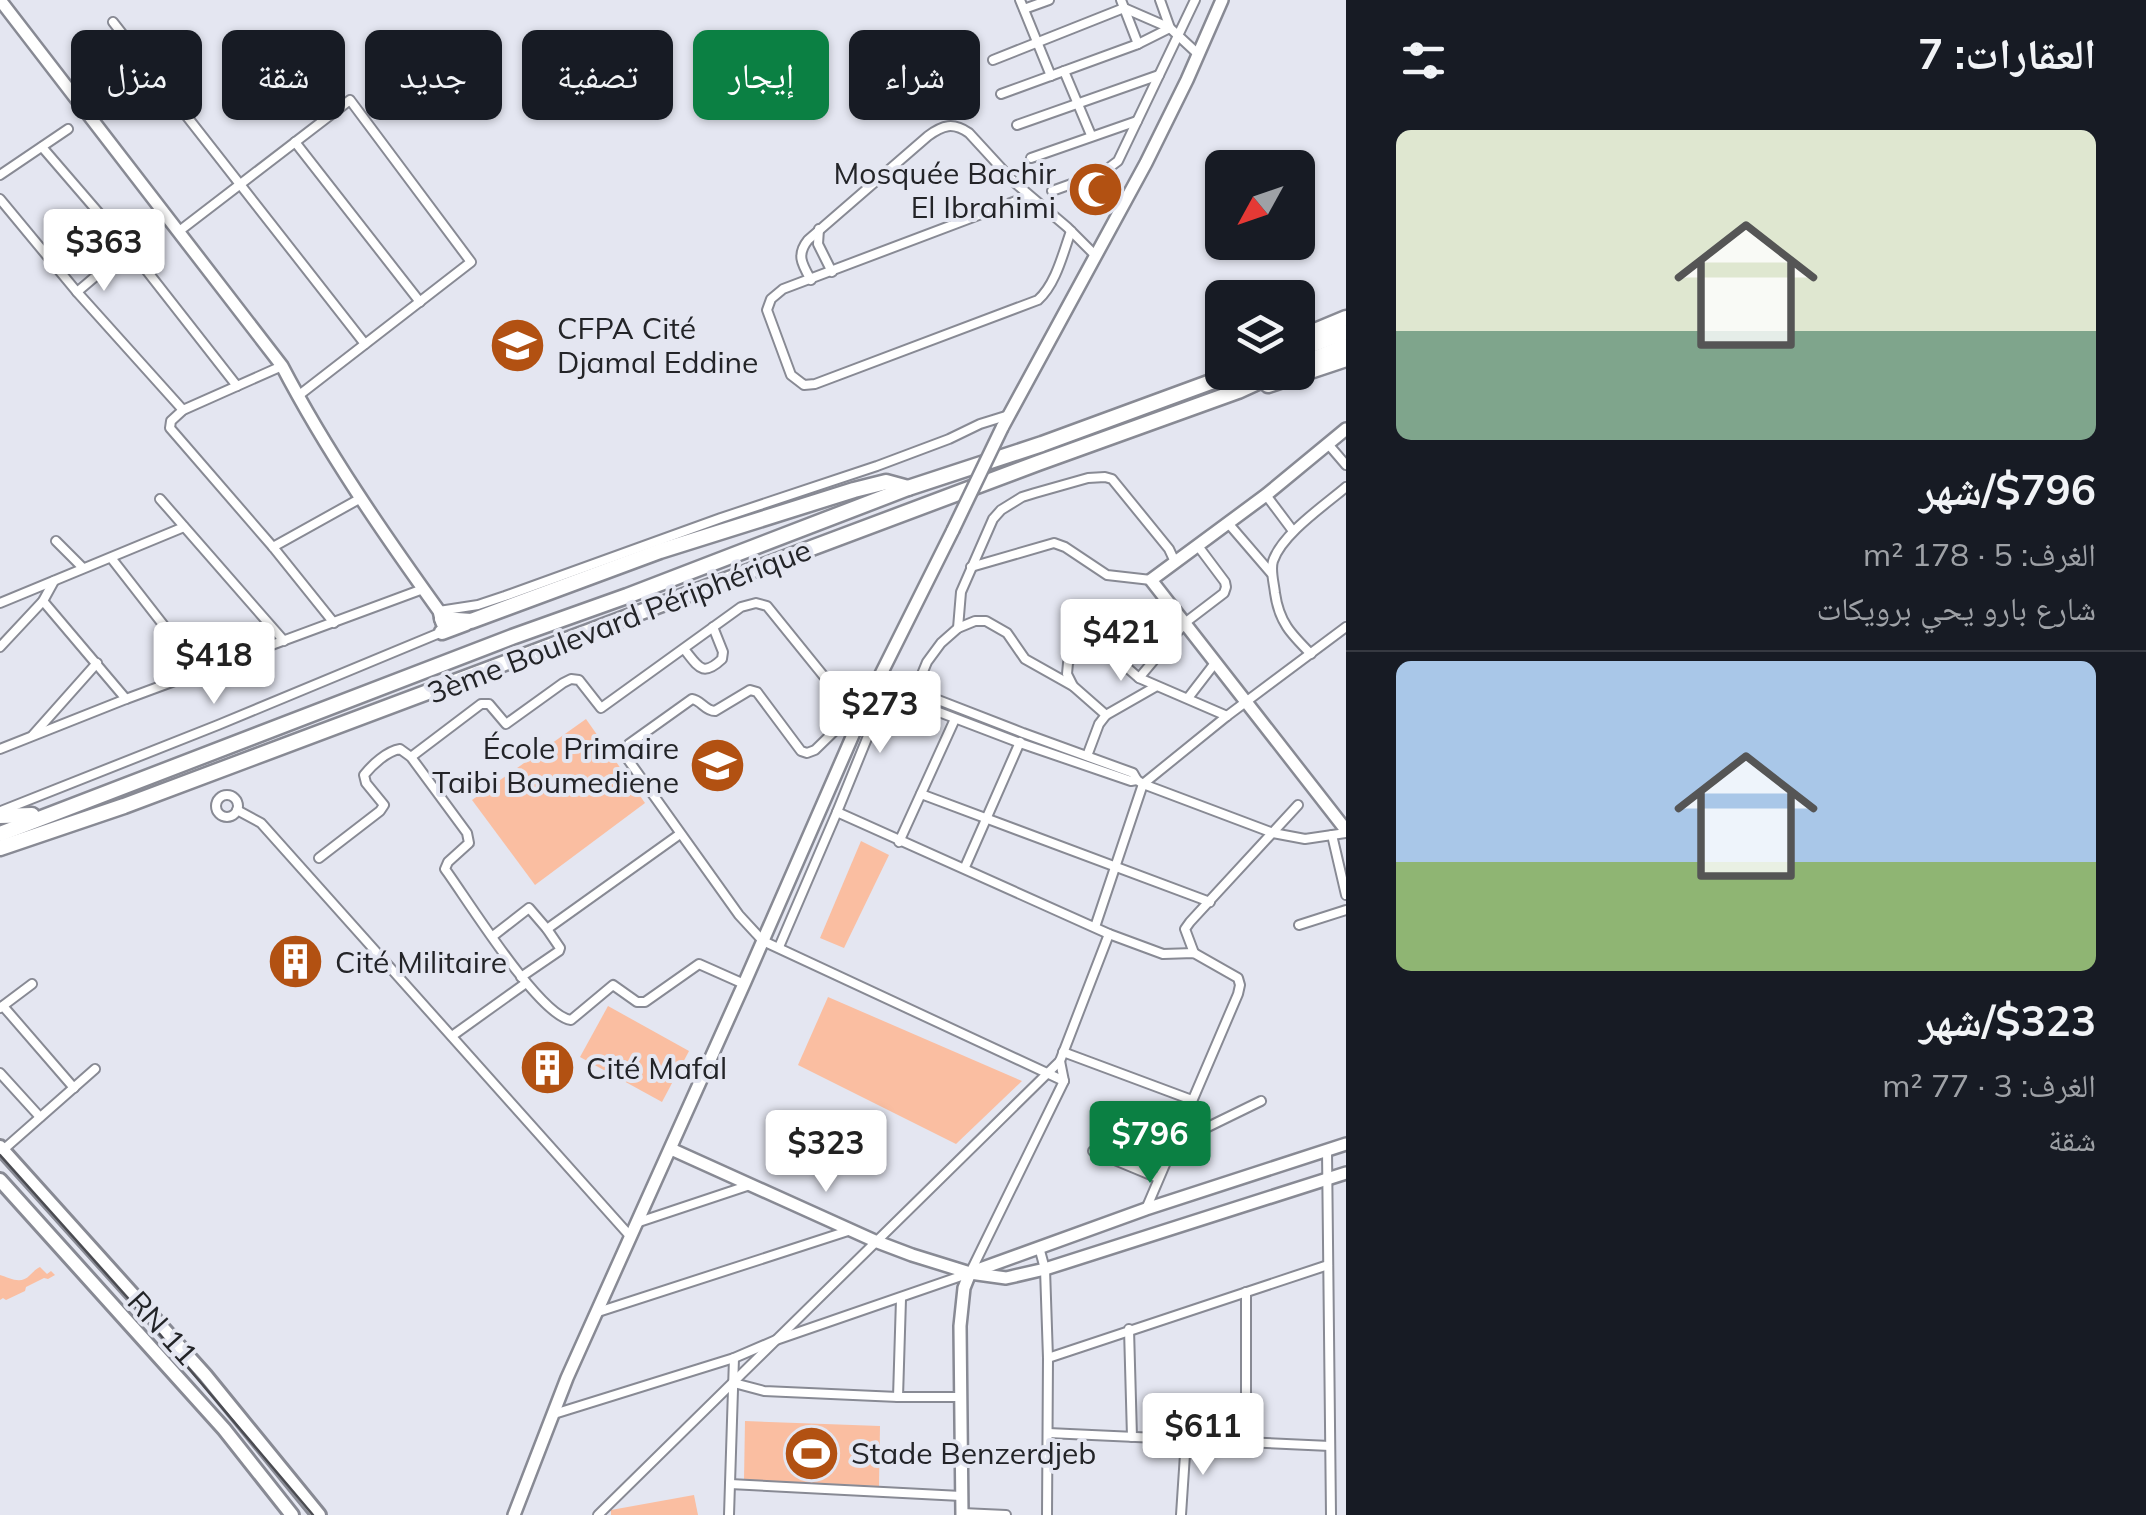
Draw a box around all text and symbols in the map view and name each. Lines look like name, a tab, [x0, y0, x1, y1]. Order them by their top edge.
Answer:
text: العقارات: 7	[1918, 27, 2096, 80]
chip: منزل	[71, 30, 202, 120]
chip: شقة	[222, 30, 345, 120]
chip: جديد	[365, 30, 502, 120]
chip: تصفية	[522, 30, 673, 120]
chip: إيجار	[693, 30, 829, 120]
chip: شراء	[849, 30, 980, 120]
icon: filters	[1396, 33, 1451, 88]
north arrow	[1205, 150, 1315, 260]
map controls	[1205, 150, 1315, 390]
place label: Mosquée Bachir El Ibrahimi	[834, 154, 1056, 226]
mosque icon: Mosquée Bachir El Ibrahimi	[1065, 160, 1125, 220]
icon: home	[1656, 195, 1836, 375]
pin: $363	[45, 209, 163, 294]
text: $363	[66, 221, 142, 261]
button: layers	[1205, 280, 1315, 390]
place label: CFPA Cité Djamal Eddine	[557, 309, 758, 381]
school or university icon: CFPA Cité Djamal Eddine	[488, 315, 548, 375]
text: $796/شهر	[1919, 463, 2096, 516]
street label: 3ème Boulevard Périphérique	[422, 530, 816, 712]
text: الغرف: 5 · 178 m²	[1863, 534, 2096, 574]
text: شارع بارو يحي برويكات	[1816, 588, 2096, 628]
pin: $421	[1062, 599, 1180, 684]
text: $421	[1083, 611, 1159, 651]
pin: $418	[155, 622, 273, 707]
text: $418	[176, 634, 252, 674]
pin: $273	[821, 671, 939, 756]
text: $273	[842, 683, 918, 723]
icon: home	[1656, 726, 1836, 906]
place label: École Primaire Taibi Boumediene	[432, 729, 679, 801]
school or university icon: École Primaire Taibi Boumediene	[688, 735, 748, 795]
building icon: Cité Militaire	[266, 932, 326, 992]
place label: Cité Militaire	[335, 943, 507, 981]
text: $323/شهر	[1919, 994, 2096, 1047]
building icon: Cité Mafal	[517, 1038, 577, 1098]
place label: Cité Mafal	[586, 1049, 727, 1087]
text: الغرف: 3 · 77 m²	[1882, 1065, 2096, 1105]
pin: $796	[1091, 1101, 1209, 1186]
pin: $323	[767, 1110, 885, 1195]
text: $796	[1112, 1113, 1188, 1153]
text: شقة	[2048, 1119, 2096, 1159]
text: $323	[788, 1122, 864, 1162]
street label: RN 11	[120, 1283, 206, 1373]
pin: $611	[1144, 1393, 1262, 1478]
text: $611	[1165, 1405, 1241, 1445]
sports icon: Stade Benzerdjeb	[782, 1423, 842, 1483]
place label: Stade Benzerdjeb	[851, 1434, 1096, 1472]

